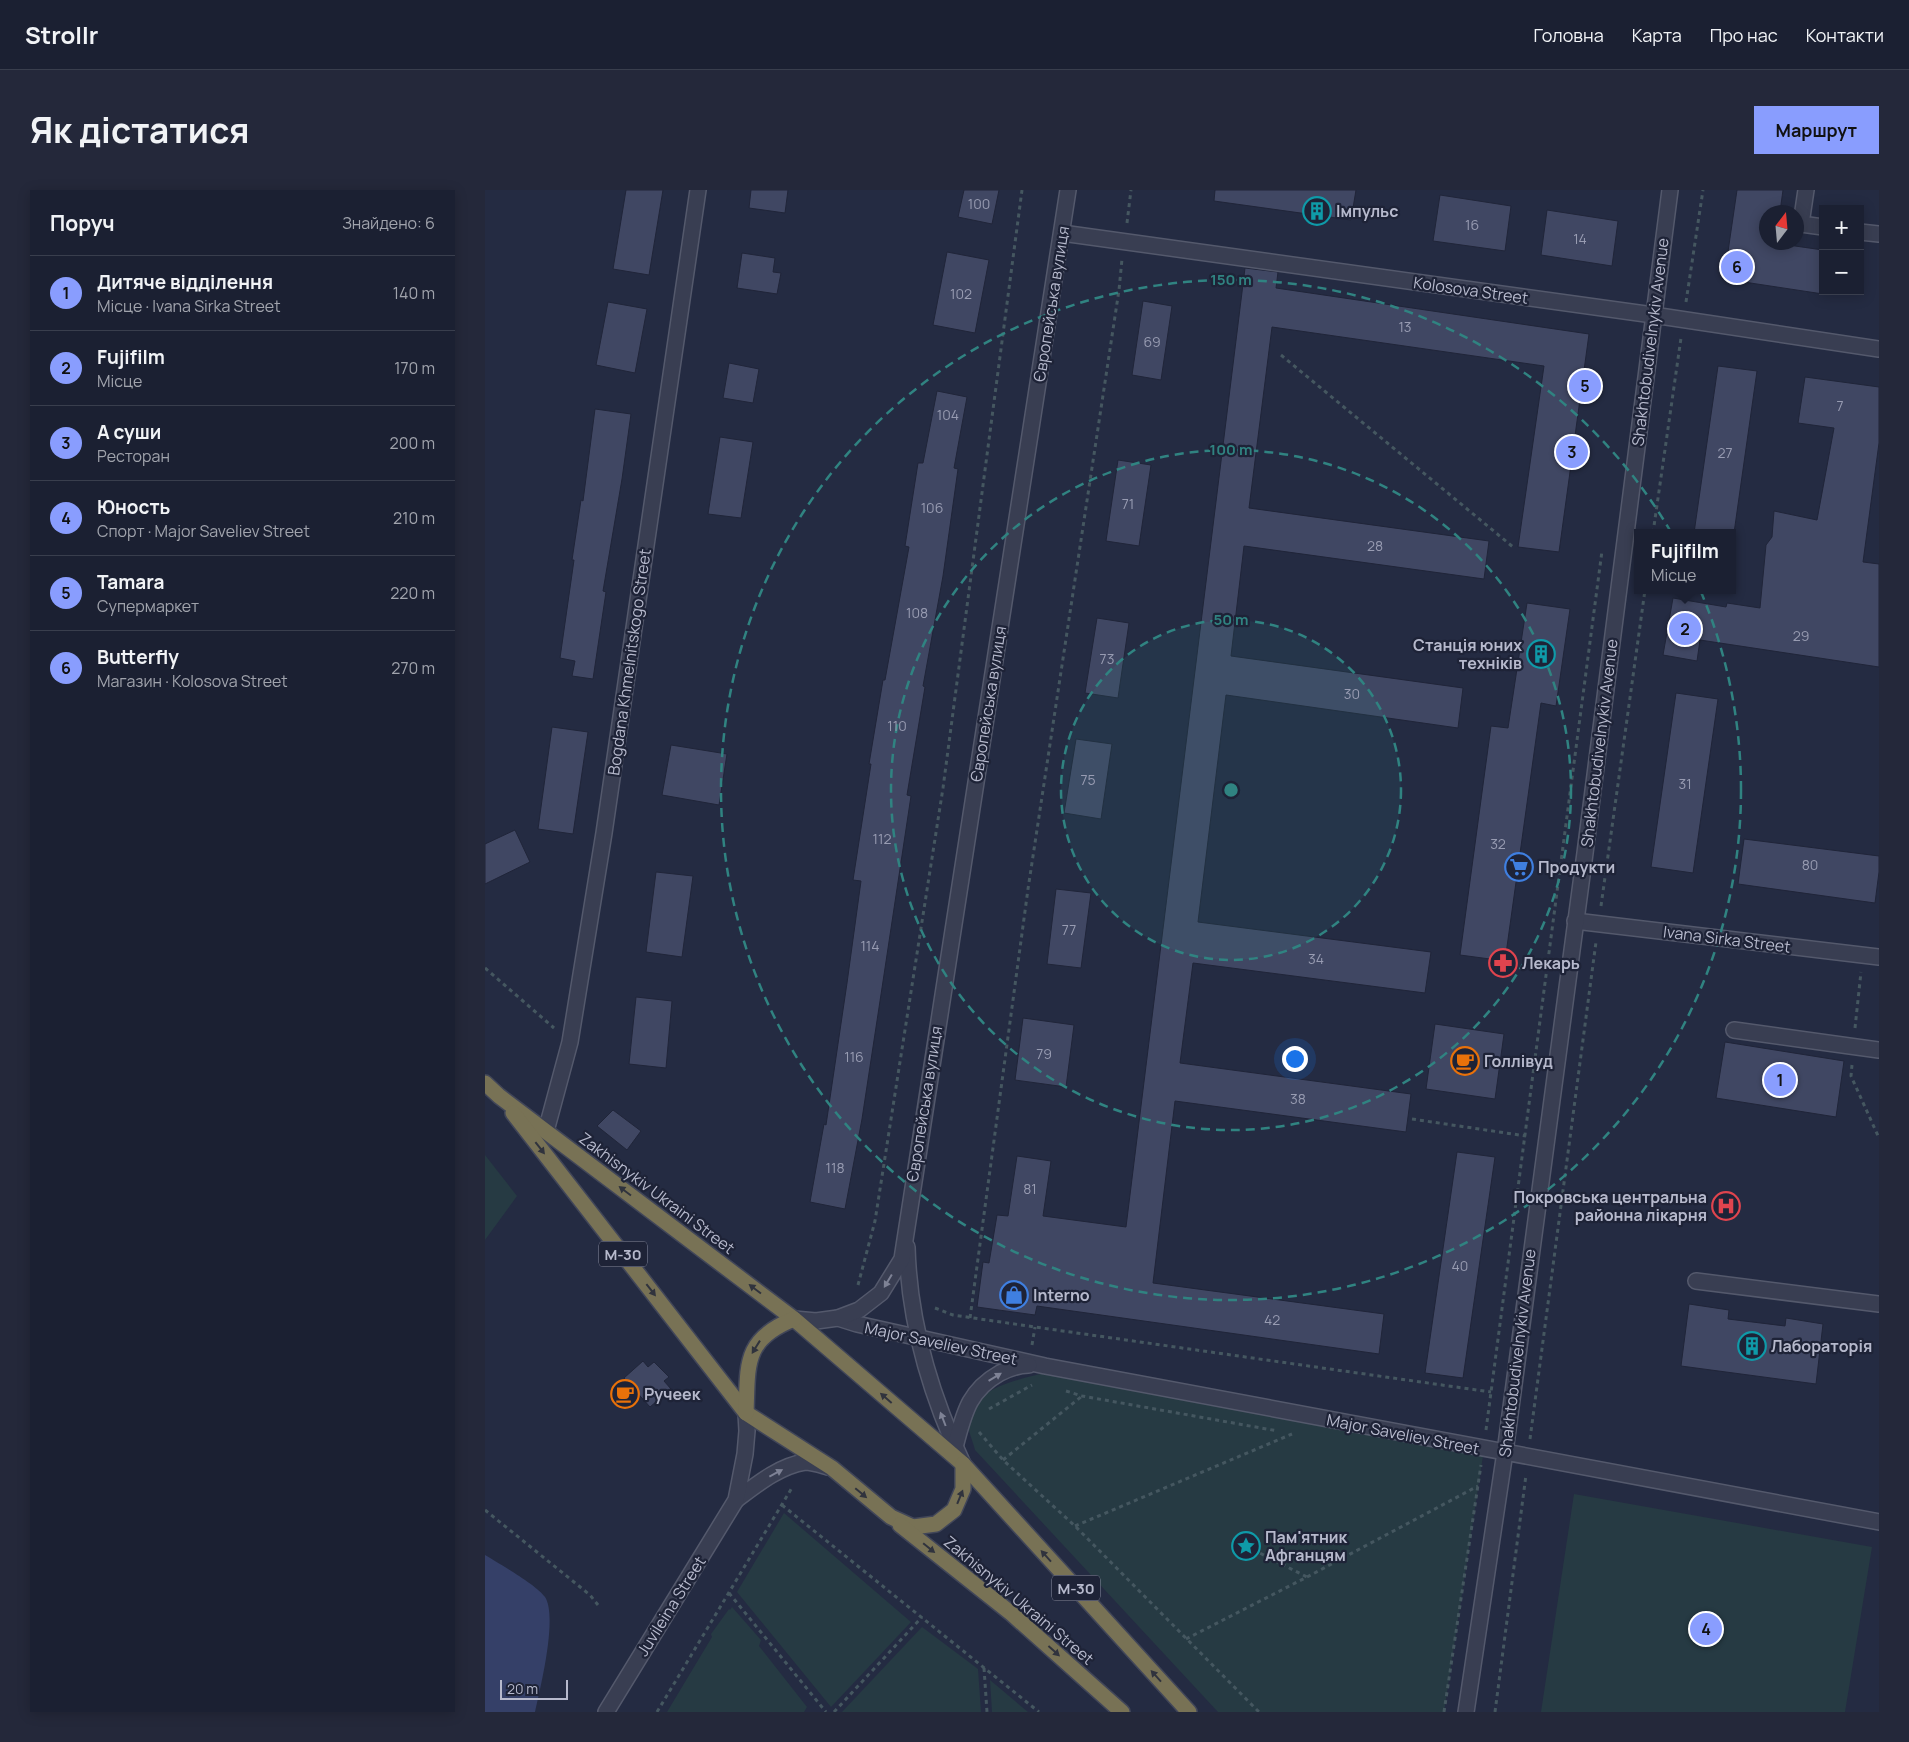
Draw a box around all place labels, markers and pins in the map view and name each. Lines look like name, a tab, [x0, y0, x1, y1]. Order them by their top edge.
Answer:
building icon: Імпульс	[1302, 196, 1332, 226]
place label: Імпульс	[1336, 200, 1398, 222]
pin: 6	[1721, 248, 1753, 286]
pin: 5	[1569, 367, 1601, 405]
pin: 3	[1556, 433, 1588, 471]
pin: 2	[1669, 610, 1701, 648]
place label: Станція юних техніків	[1413, 634, 1522, 674]
building icon: Станція юних техніків	[1526, 639, 1556, 669]
centre of rings	[1222, 781, 1240, 799]
supermarket icon: Продукти	[1504, 852, 1534, 882]
place label: Продукти	[1538, 856, 1615, 878]
pharmacy icon: Лекарь	[1488, 948, 1518, 978]
place label: Лекарь	[1522, 952, 1580, 974]
cafe icon: Голлівуд	[1450, 1046, 1480, 1076]
place label: Голлівуд	[1484, 1050, 1553, 1072]
pin: 1	[1764, 1061, 1796, 1099]
place label: Покровська центральна районна лікарня	[1514, 1186, 1707, 1226]
hospital icon: Покровська центральна районна лікарня	[1711, 1191, 1741, 1221]
shop icon: Interno	[999, 1280, 1029, 1310]
place label: Interno	[1033, 1284, 1090, 1306]
building icon: Лабораторія	[1737, 1331, 1767, 1361]
place label: Лабораторія	[1771, 1335, 1872, 1357]
cafe icon: Ручеек	[610, 1379, 640, 1409]
place label: Ручеек	[644, 1383, 701, 1405]
place label: Пам'ятник Афганцям	[1265, 1526, 1348, 1566]
place icon: Пам'ятник Афганцям	[1231, 1531, 1261, 1561]
pin: 4	[1690, 1610, 1722, 1648]

